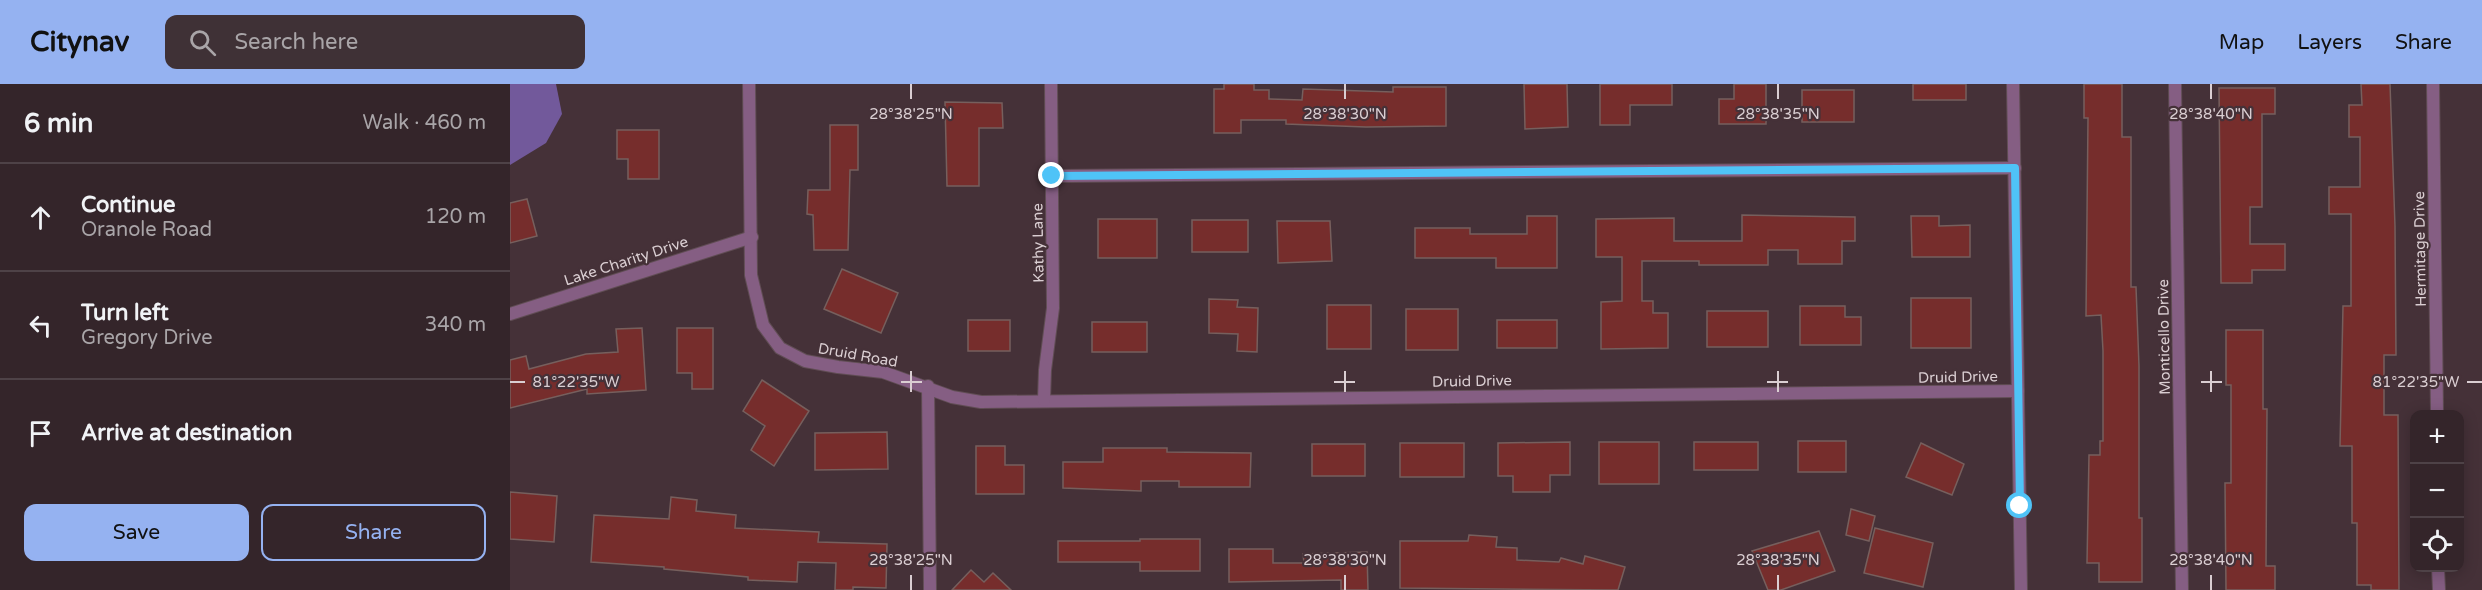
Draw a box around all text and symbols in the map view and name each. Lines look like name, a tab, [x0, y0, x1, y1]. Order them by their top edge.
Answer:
search box	[165, 15, 585, 69]
text: Citynav	[30, 25, 129, 59]
icon: search	[186, 26, 219, 59]
text: Search here	[234, 29, 358, 55]
text: Map	[2219, 30, 2264, 55]
text: Layers	[2297, 30, 2362, 55]
text: Share	[2395, 30, 2452, 55]
text: 28°38'25"N	[869, 105, 953, 123]
text: 28°38'30"N	[1303, 105, 1387, 123]
text: 28°38'35"N	[1736, 105, 1820, 123]
text: 28°38'40"N	[2169, 105, 2253, 123]
text: 6 min	[24, 108, 93, 139]
text: Walk · 460 m	[363, 111, 486, 135]
route end	[1038, 162, 1064, 188]
street label: Hermitage Drive	[2410, 191, 2430, 307]
text: Continue	[81, 192, 176, 218]
icon: ahead	[24, 201, 57, 234]
street label: Kathy Lane	[1028, 203, 1048, 283]
text: 120 m	[425, 205, 486, 229]
text: Oranole Road	[81, 218, 212, 242]
street label: Lake Charity Drive	[562, 232, 690, 290]
street label: Monticello Drive	[2154, 279, 2174, 395]
text: Turn left	[81, 300, 169, 326]
icon: left	[24, 309, 57, 342]
text: 340 m	[425, 313, 486, 337]
text: Gregory Drive	[81, 326, 212, 350]
street label: Druid Road	[817, 339, 899, 371]
street label: Druid Drive	[1918, 367, 1998, 387]
street label: Druid Drive	[1432, 371, 1512, 391]
text: 81°22'35"W	[533, 373, 619, 391]
text: 81°22'35"W	[2373, 373, 2459, 391]
map controls	[2410, 410, 2464, 572]
button: +	[2410, 410, 2464, 464]
icon: arrive	[24, 417, 57, 450]
text: Arrive at destination	[81, 420, 292, 446]
button: −	[2410, 464, 2464, 518]
route start	[2006, 492, 2032, 518]
button: Save	[24, 504, 249, 561]
button: Share	[261, 504, 486, 561]
button: locate	[2410, 518, 2464, 572]
text: 28°38'25"N	[869, 551, 953, 569]
text: 28°38'30"N	[1303, 551, 1387, 569]
text: 28°38'35"N	[1736, 551, 1820, 569]
text: 28°38'40"N	[2169, 551, 2253, 569]

